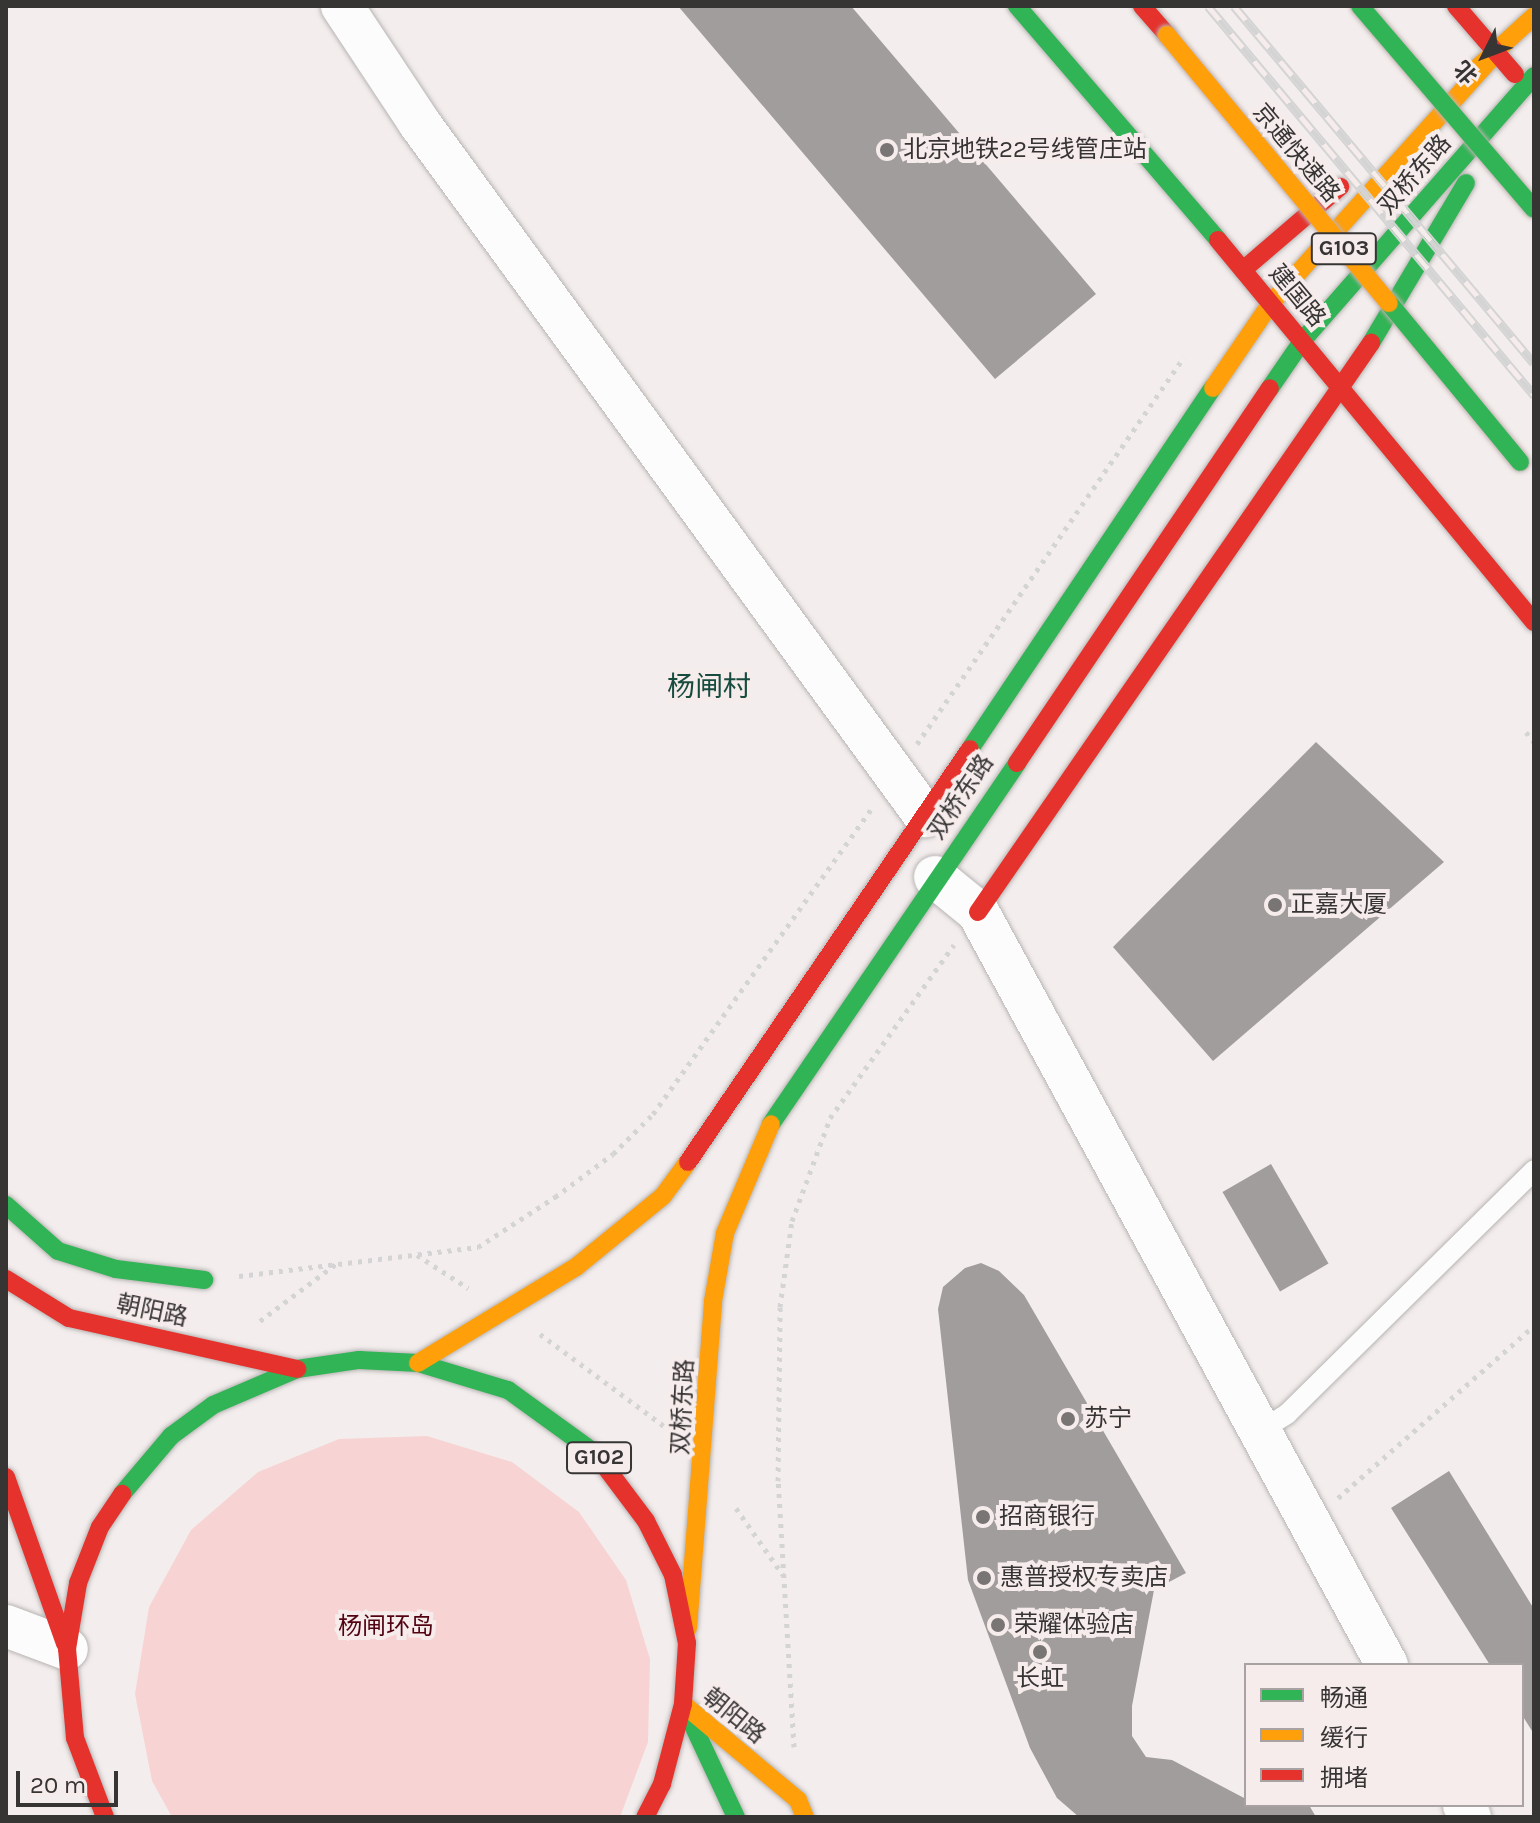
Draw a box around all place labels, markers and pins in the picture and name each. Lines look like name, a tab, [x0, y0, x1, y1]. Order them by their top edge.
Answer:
place label: 北京地铁22号线管庄站	[903, 136, 1147, 164]
marker: 北京地铁22号线管庄站	[878, 141, 896, 159]
place label: 正嘉大厦	[1291, 891, 1387, 919]
marker: 正嘉大厦	[1266, 896, 1284, 914]
place label: 苏宁	[1084, 1405, 1132, 1433]
marker: 苏宁	[1059, 1410, 1077, 1428]
place label: 招商银行	[999, 1503, 1095, 1531]
marker: 招商银行	[974, 1508, 992, 1526]
place label: 惠普授权专卖店	[1000, 1564, 1168, 1592]
marker: 惠普授权专卖店	[975, 1569, 993, 1587]
place label: 荣耀体验店	[1014, 1611, 1134, 1639]
marker: 荣耀体验店	[989, 1616, 1007, 1634]
marker: 长虹	[1031, 1643, 1049, 1661]
place label: 长虹	[1016, 1665, 1064, 1693]

